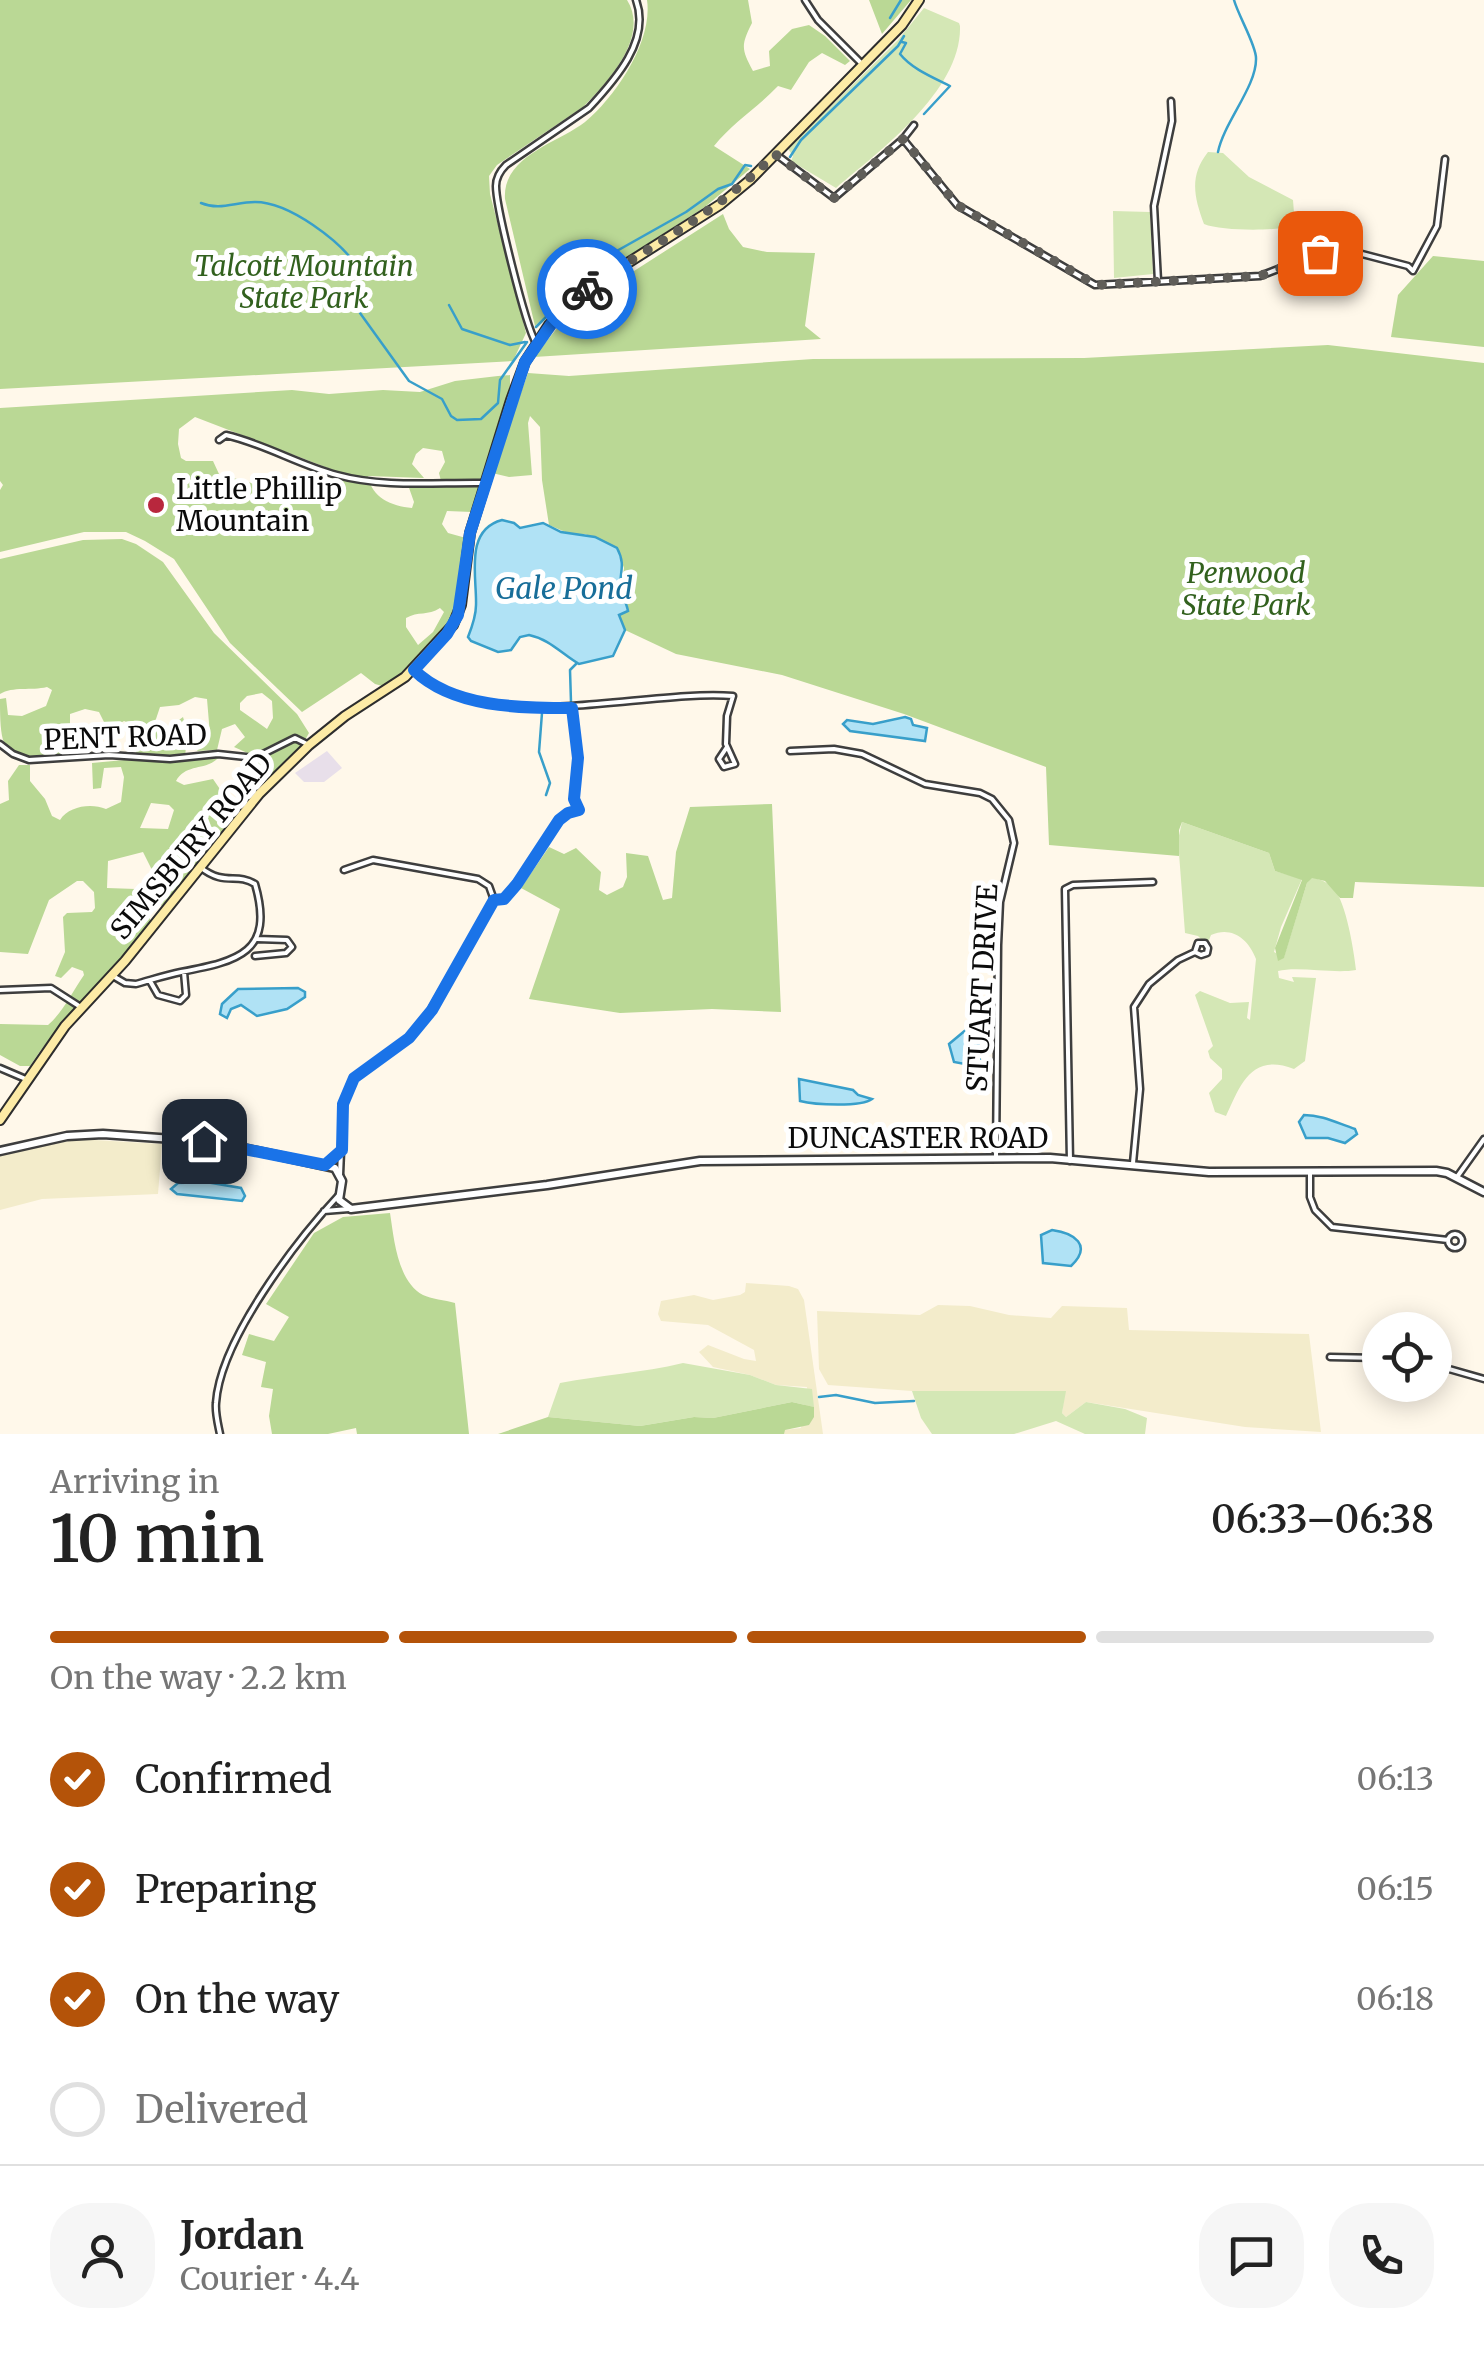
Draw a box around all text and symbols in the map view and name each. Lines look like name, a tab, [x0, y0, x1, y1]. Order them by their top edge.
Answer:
pin	[1278, 211, 1363, 296]
icon: bag	[1293, 226, 1348, 281]
courier	[537, 239, 637, 339]
park label: Talcott Mountain State Park	[194, 248, 414, 316]
icon: bike	[560, 262, 615, 317]
place label: Little Phillip Mountain	[176, 471, 342, 539]
marker: Little Phillip Mountain	[145, 494, 167, 516]
park label: Penwood State Park	[1182, 555, 1310, 623]
water label: Gale Pond	[495, 569, 633, 607]
street label: PENT ROAD	[43, 716, 207, 758]
street label: SIMSBURY ROAD	[102, 745, 280, 947]
street label: STUART DRIVE	[959, 883, 1005, 1093]
pin	[162, 1099, 247, 1184]
icon: home	[177, 1114, 232, 1169]
street label: DUNCASTER ROAD	[788, 1120, 1048, 1156]
map controls	[1362, 1312, 1452, 1402]
button: locate	[1362, 1312, 1452, 1402]
text: Arriving in	[50, 1462, 219, 1502]
text: 06:33–06:38	[1211, 1496, 1434, 1543]
text: 10 min	[50, 1498, 264, 1580]
text: On the way · 2.2 km	[50, 1658, 347, 1698]
icon: check	[50, 1752, 105, 1807]
text: Confirmed	[135, 1756, 332, 1803]
text: 06:13	[1357, 1759, 1434, 1799]
icon: check	[50, 1862, 105, 1917]
text: Preparing	[135, 1866, 317, 1913]
text: 06:15	[1356, 1869, 1434, 1909]
icon: check	[50, 1972, 105, 2027]
text: On the way	[135, 1976, 339, 2023]
text: 06:18	[1356, 1979, 1434, 2019]
text: Delivered	[135, 2086, 308, 2133]
button: person	[50, 2203, 155, 2308]
button: chat	[1199, 2203, 1304, 2308]
button: phone	[1329, 2203, 1434, 2308]
text: Jordan	[180, 2212, 304, 2259]
text: Courier · 4.4	[180, 2259, 360, 2299]

